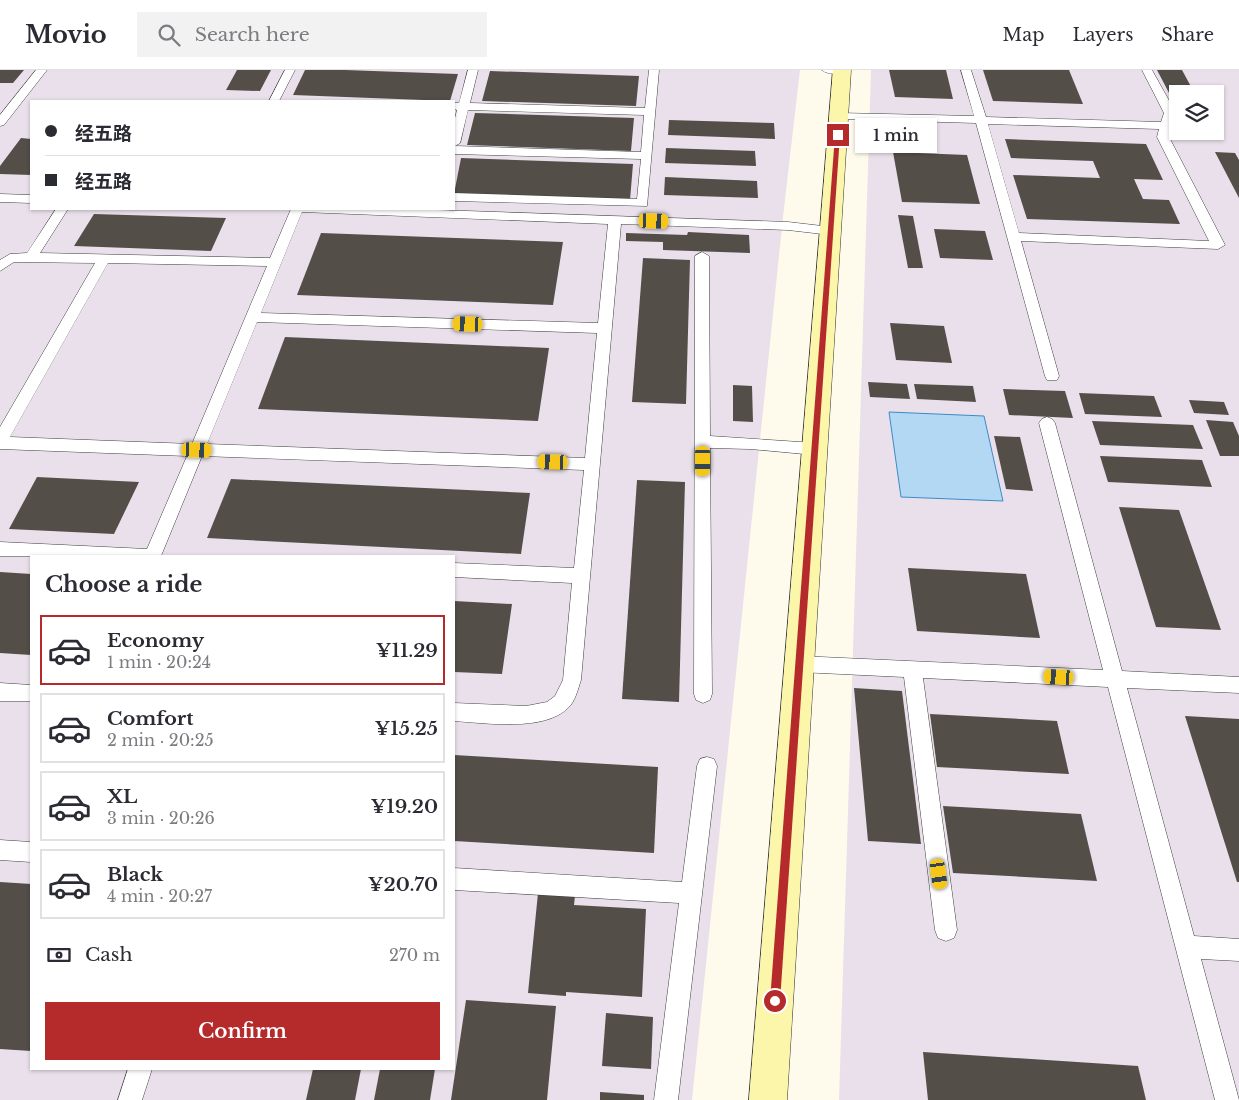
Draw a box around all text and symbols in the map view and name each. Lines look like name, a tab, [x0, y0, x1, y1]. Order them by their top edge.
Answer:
search box	[137, 12, 487, 57]
text: Movio	[25, 20, 107, 49]
icon: search	[155, 21, 183, 49]
text: Search here	[195, 23, 310, 46]
text: Map	[1003, 24, 1044, 46]
text: Layers	[1072, 24, 1133, 46]
text: Share	[1161, 24, 1214, 46]
map controls	[1169, 85, 1224, 140]
button: layers	[1169, 85, 1224, 140]
callout: 1 min	[856, 118, 938, 152]
text: 经五路	[75, 122, 132, 145]
route end	[827, 124, 849, 146]
text: 1 min	[873, 125, 919, 145]
text: 经五路	[75, 170, 132, 193]
car	[638, 213, 669, 229]
car	[452, 316, 483, 332]
car	[181, 442, 212, 458]
car	[695, 446, 710, 476]
car	[537, 454, 568, 470]
text: Choose a ride	[45, 571, 202, 598]
icon: car	[47, 628, 92, 673]
text: Economy	[107, 629, 204, 652]
text: ¥11.29	[376, 639, 438, 662]
text: 1 min · 20:24	[107, 652, 211, 672]
car	[1043, 669, 1074, 685]
icon: car	[47, 706, 92, 751]
text: Comfort	[107, 707, 194, 730]
text: ¥15.25	[374, 717, 438, 740]
text: 2 min · 20:25	[107, 730, 214, 750]
icon: car	[47, 784, 92, 829]
text: XL	[107, 785, 137, 808]
text: ¥19.20	[370, 795, 438, 818]
text: 3 min · 20:26	[107, 808, 215, 828]
car	[929, 858, 948, 890]
icon: car	[47, 862, 92, 907]
text: Black	[107, 863, 163, 886]
text: ¥20.70	[368, 873, 438, 896]
text: 4 min · 20:27	[107, 886, 212, 906]
icon: cash	[45, 941, 73, 969]
text: Cash	[85, 943, 132, 966]
text: 270 m	[389, 945, 440, 965]
route start	[764, 990, 786, 1012]
button: Confirm	[45, 1002, 440, 1060]

